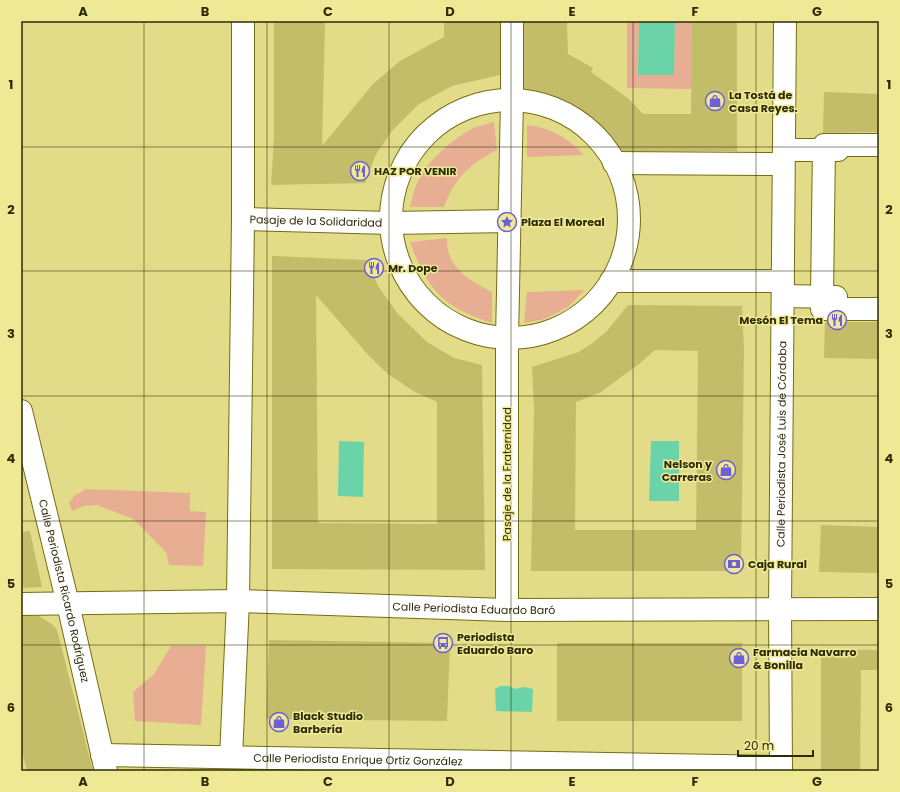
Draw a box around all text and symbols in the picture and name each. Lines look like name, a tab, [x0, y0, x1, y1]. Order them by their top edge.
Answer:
text: A	[78, 2, 88, 21]
text: B	[201, 2, 210, 21]
text: C	[323, 2, 333, 21]
text: D	[445, 2, 455, 21]
text: E	[568, 2, 576, 21]
text: F	[691, 2, 699, 21]
text: G	[812, 2, 822, 21]
text: 1	[9, 75, 13, 94]
text: 1	[887, 75, 891, 94]
place label: La Tostá de Casa Reyes.	[729, 87, 798, 116]
shop icon: La Tostá de Casa Reyes.	[704, 90, 726, 112]
restaurant icon: HAZ POR VENIR	[349, 160, 371, 182]
place label: HAZ POR VENIR	[374, 163, 457, 179]
text: 2	[7, 200, 15, 219]
text: 2	[885, 200, 893, 219]
street label: Pasaje de la Solidaridad	[249, 211, 383, 231]
place icon: Plaza El Moreal	[496, 211, 518, 233]
place label: Plaza El Moreal	[521, 214, 605, 230]
restaurant icon: Mr. Dope	[363, 257, 385, 279]
place label: Mr. Dope	[388, 260, 438, 276]
restaurant icon: Mesón El Tema	[826, 309, 848, 331]
place label: Mesón El Tema	[739, 312, 823, 328]
text: 3	[7, 324, 15, 343]
text: 3	[885, 324, 893, 343]
street label: Calle Periodista José Luis de Córdoba	[773, 341, 790, 547]
street label: Pasaje de la Fraternidad	[499, 407, 515, 541]
text: 4	[7, 449, 16, 468]
text: 4	[885, 449, 894, 468]
place label: Nelson y Carreras	[662, 456, 712, 485]
shop icon: Nelson y Carreras	[715, 459, 737, 481]
street label: Calle Periodista Ricardo Rodríguez	[35, 498, 94, 684]
bank icon: Caja Rural	[723, 553, 745, 575]
place label: Caja Rural	[748, 556, 807, 572]
text: 5	[7, 574, 15, 593]
text: 5	[885, 574, 893, 593]
street label: Calle Periodista Eduardo Baró	[392, 598, 555, 618]
place label: Periodista Eduardo Baro	[457, 629, 533, 658]
bus stop icon: Periodista Eduardo Baro	[432, 632, 454, 654]
place label: Farmacia Navarro & Bonilla	[753, 644, 857, 673]
shop icon: Farmacia Navarro & Bonilla	[728, 647, 750, 669]
text: 6	[7, 698, 15, 717]
text: 6	[885, 698, 893, 717]
place label: Black Studio Barbería	[293, 708, 363, 737]
shop icon: Black Studio Barbería	[268, 711, 290, 733]
scale bar	[738, 732, 813, 758]
text: 20 m	[744, 737, 774, 754]
street label: Calle Periodista Enrique Ortiz González	[253, 750, 463, 769]
text: A	[78, 772, 88, 791]
text: B	[201, 772, 210, 791]
text: C	[323, 772, 333, 791]
text: D	[445, 772, 455, 791]
text: E	[568, 772, 576, 791]
text: F	[691, 772, 699, 791]
text: G	[812, 772, 822, 791]

